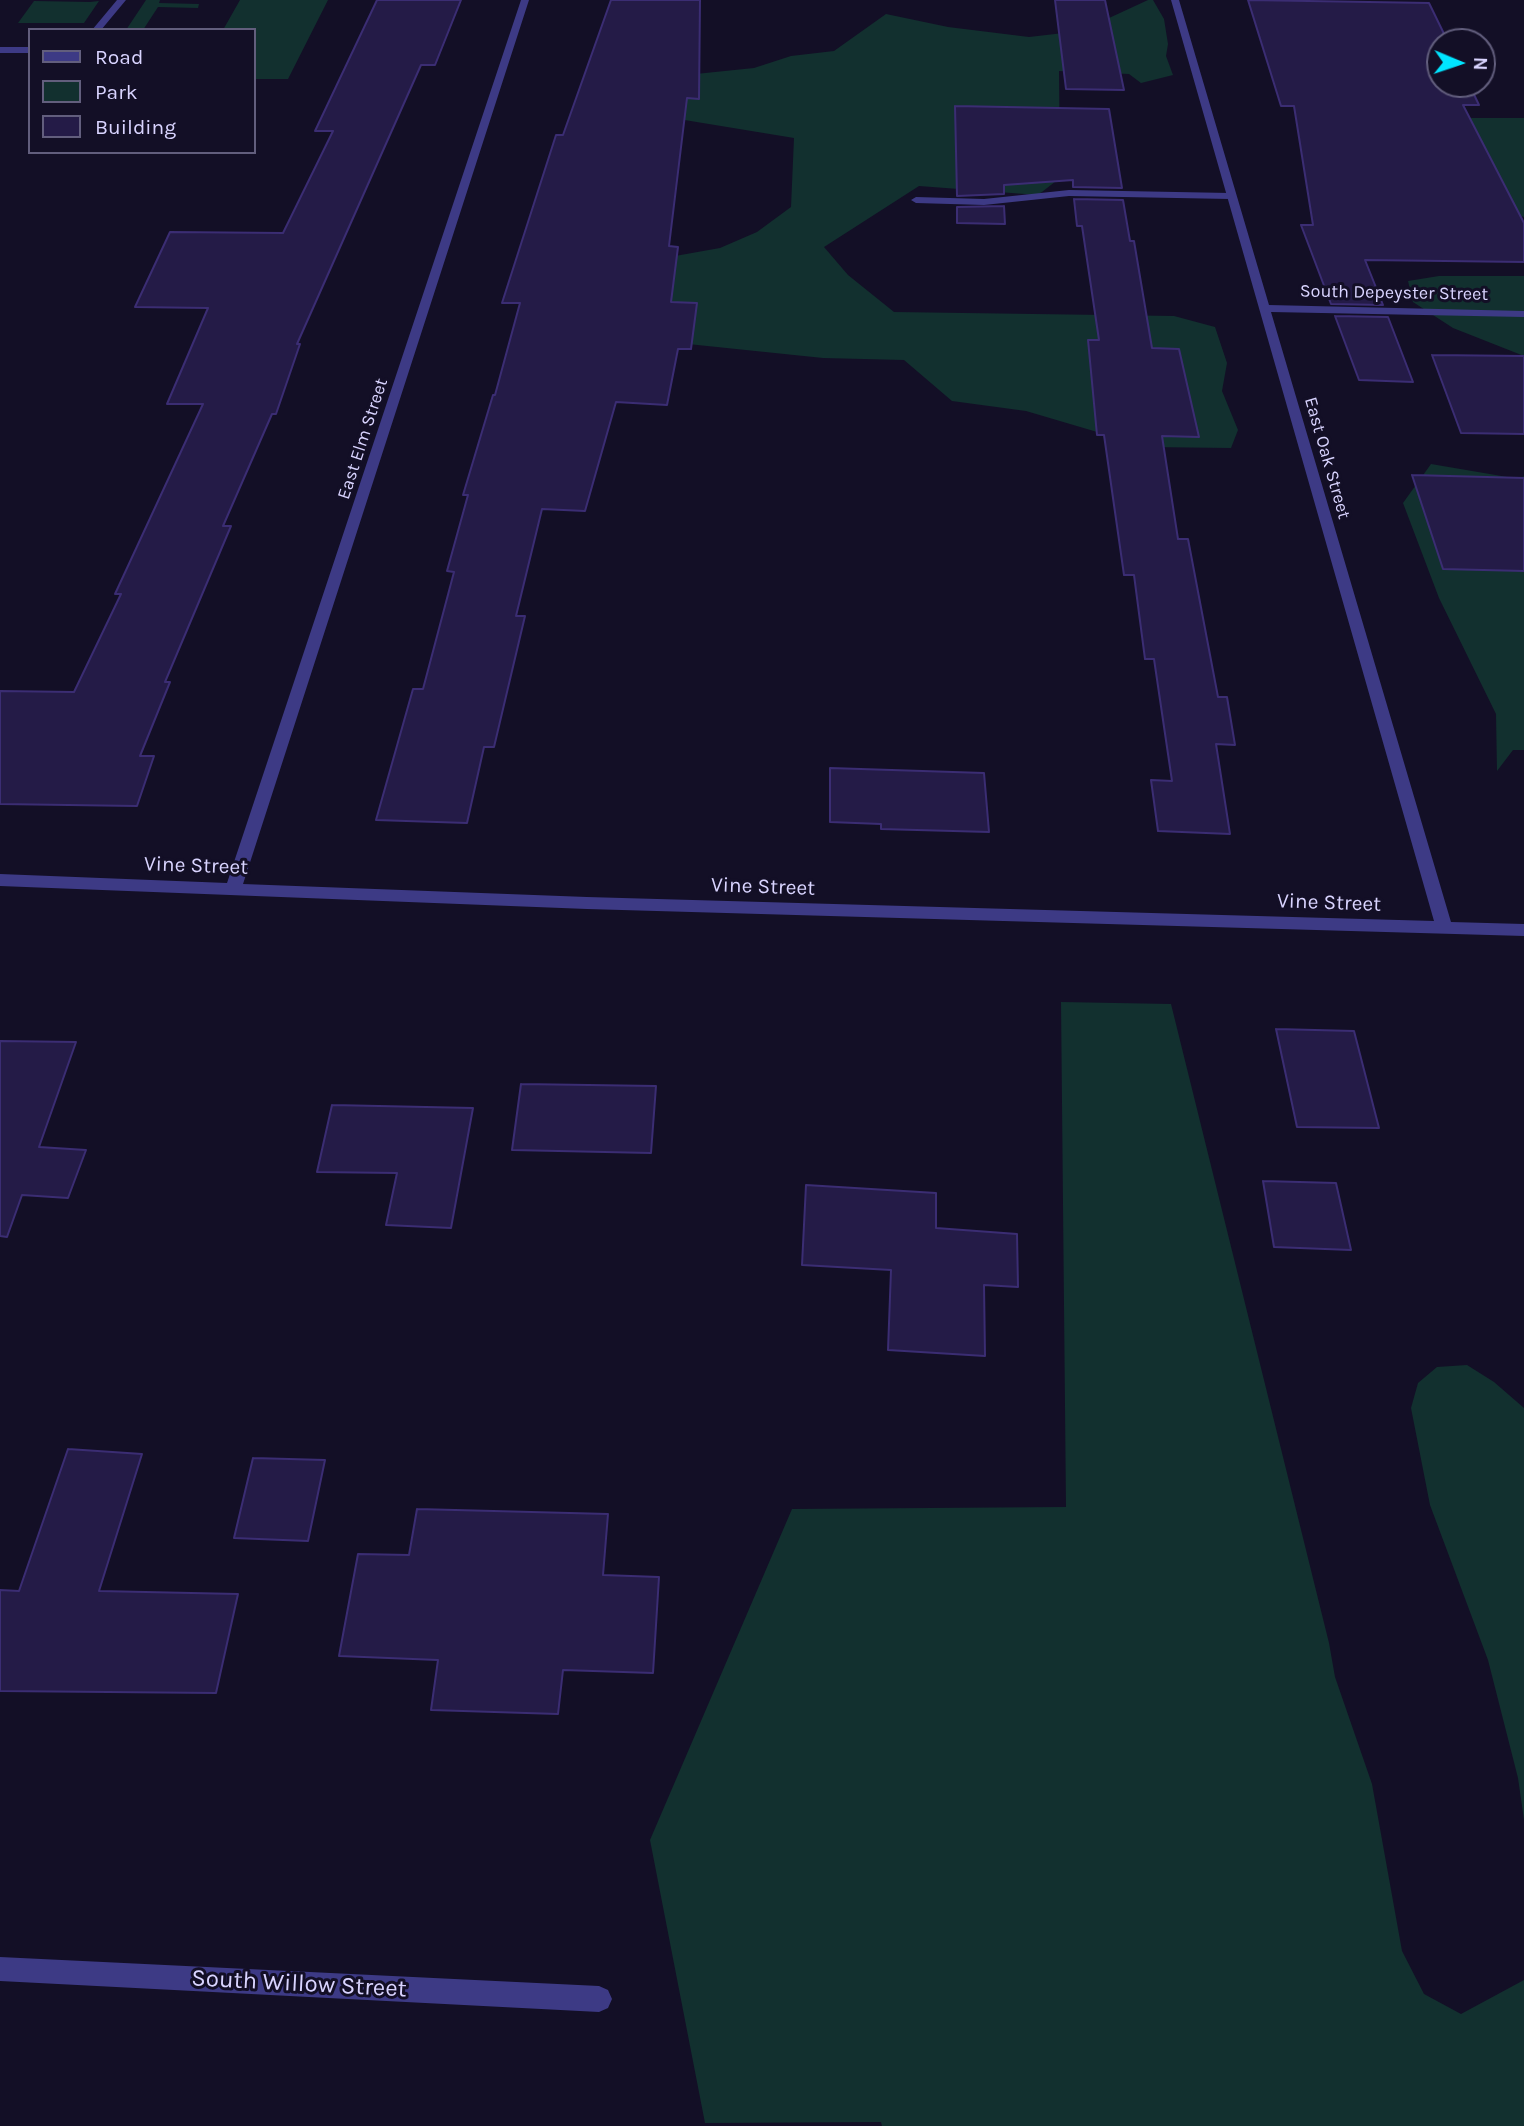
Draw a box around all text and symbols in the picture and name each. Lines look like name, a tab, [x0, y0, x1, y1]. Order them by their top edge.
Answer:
legend	[28, 28, 256, 154]
north arrow	[1426, 28, 1496, 98]
text: Road	[95, 45, 143, 69]
text: N	[1469, 56, 1491, 71]
text: Park	[95, 80, 138, 104]
text: Building	[95, 115, 176, 139]
street label: South Depeyster Street	[1300, 281, 1488, 305]
street label: East Elm Street	[333, 376, 393, 502]
street label: East Oak Street	[1299, 395, 1355, 521]
street label: Vine Street	[144, 852, 248, 880]
street label: Vine Street	[711, 873, 815, 901]
street label: Vine Street	[1277, 889, 1381, 917]
street label: South Willow Street	[191, 1964, 407, 2004]

